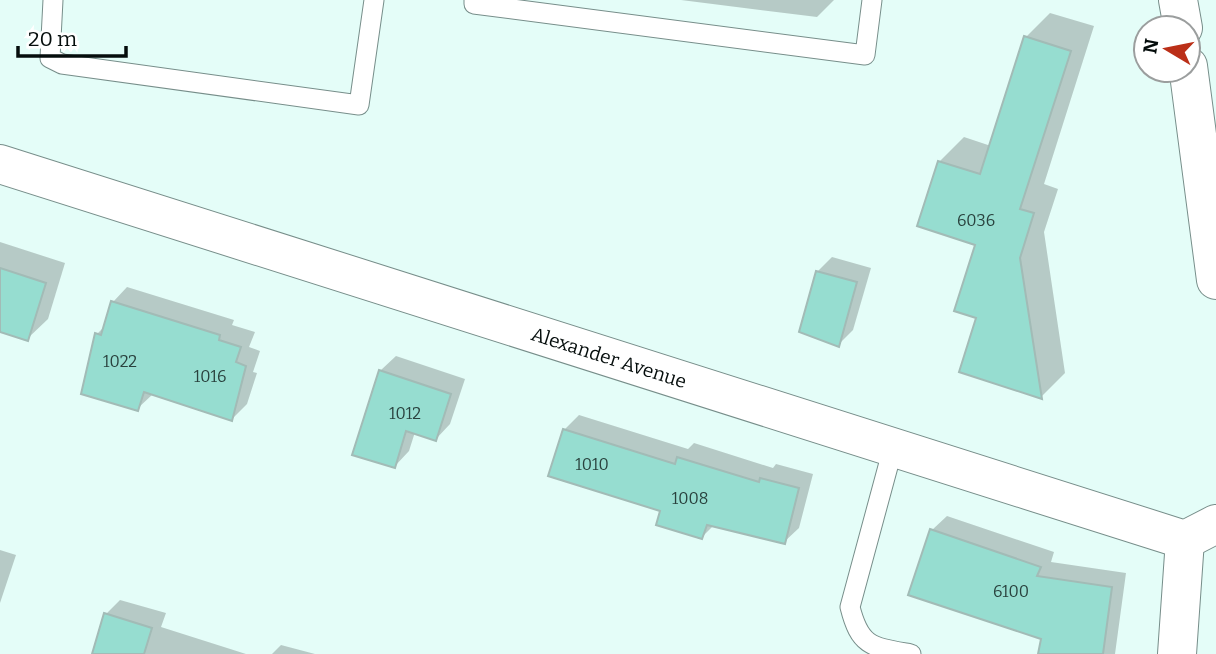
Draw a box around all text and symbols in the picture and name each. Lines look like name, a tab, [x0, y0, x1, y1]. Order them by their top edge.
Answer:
scale bar	[18, 14, 126, 58]
north arrow	[1132, 14, 1202, 84]
text: 20 m	[28, 26, 77, 52]
text: N	[1138, 37, 1163, 55]
house number: 6036	[957, 211, 995, 230]
street label: Alexander Avenue	[528, 322, 689, 393]
house number: 1022	[103, 352, 137, 371]
house number: 1016	[194, 367, 226, 386]
house number: 1012	[389, 404, 421, 423]
house number: 1010	[575, 455, 609, 474]
house number: 1008	[672, 489, 708, 508]
house number: 6100	[993, 582, 1029, 601]

